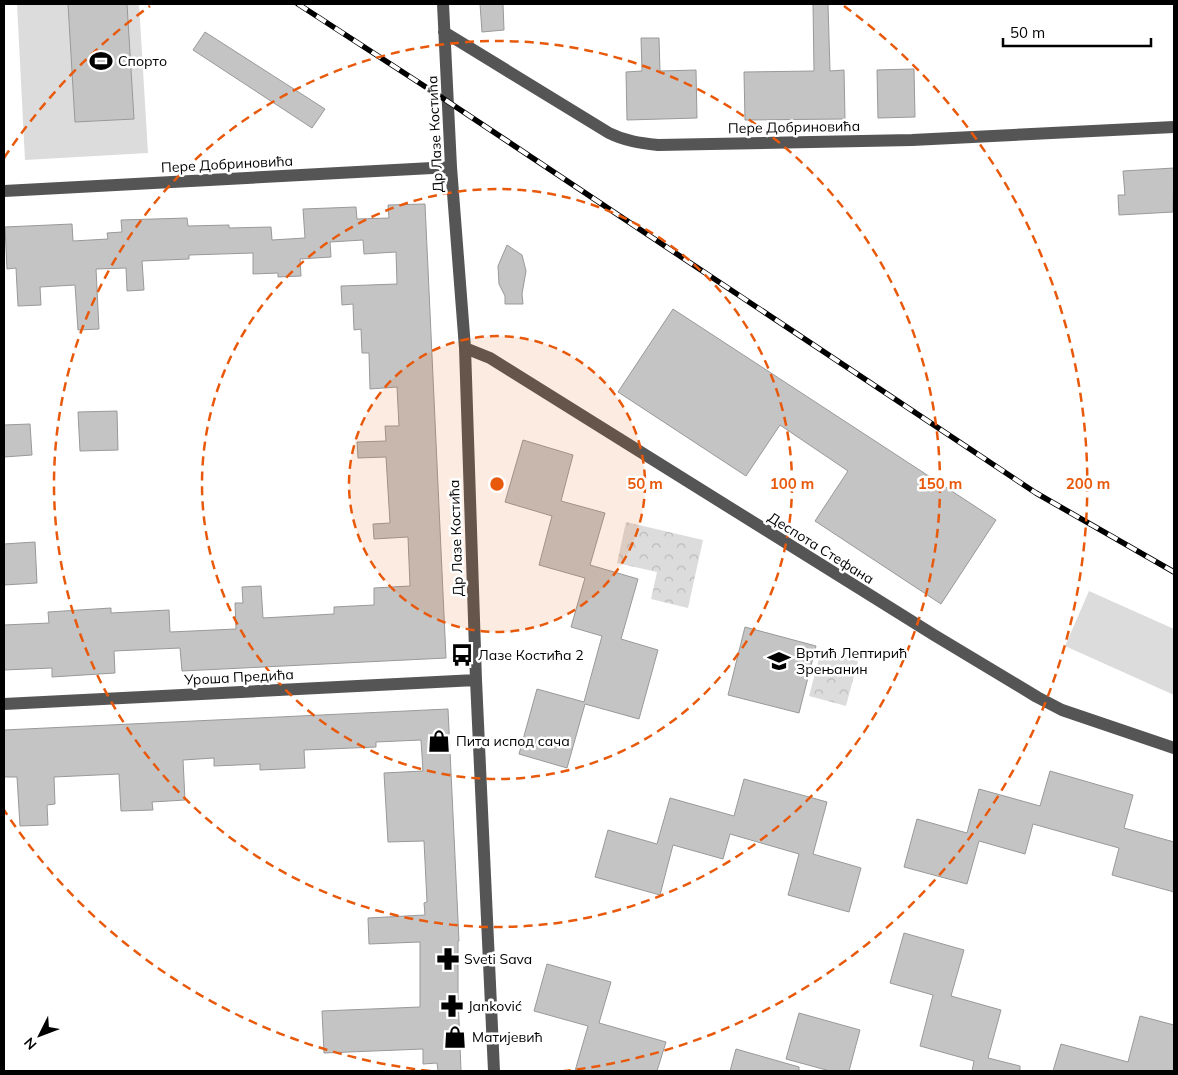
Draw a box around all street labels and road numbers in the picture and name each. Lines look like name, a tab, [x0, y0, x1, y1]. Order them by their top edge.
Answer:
street label: Др Лазе Костића	[423, 75, 447, 193]
street label: Пере Добриновића	[728, 117, 860, 137]
street label: Пере Добриновића	[160, 152, 294, 176]
street label: Др Лазе Костића	[445, 479, 467, 597]
street label: Деспота Стефана	[765, 508, 877, 588]
street label: Уроша Предића	[183, 665, 294, 689]

